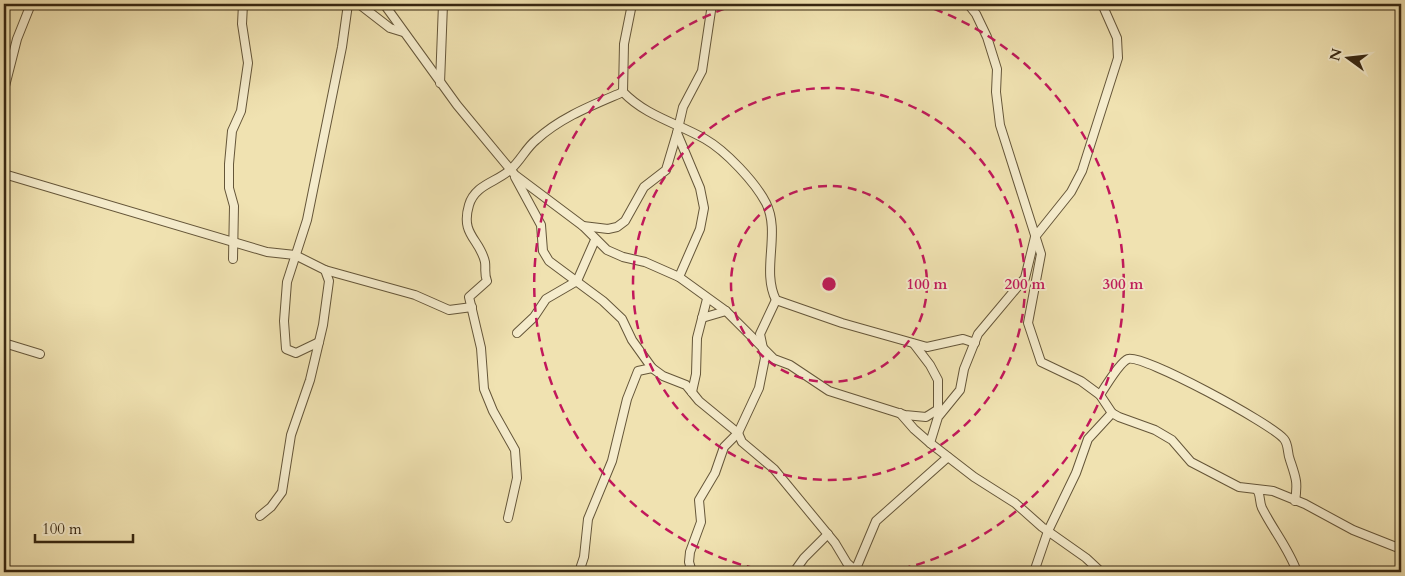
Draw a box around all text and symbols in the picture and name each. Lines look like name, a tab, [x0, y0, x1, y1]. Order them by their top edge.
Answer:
north arrow	[1322, 32, 1372, 82]
text: N	[1325, 46, 1347, 63]
text: 100 m	[907, 274, 948, 294]
text: 200 m	[1005, 274, 1046, 294]
text: 300 m	[1103, 274, 1144, 294]
centre of rings	[820, 275, 838, 293]
scale bar	[35, 511, 132, 543]
text: 100 m	[42, 519, 82, 539]

